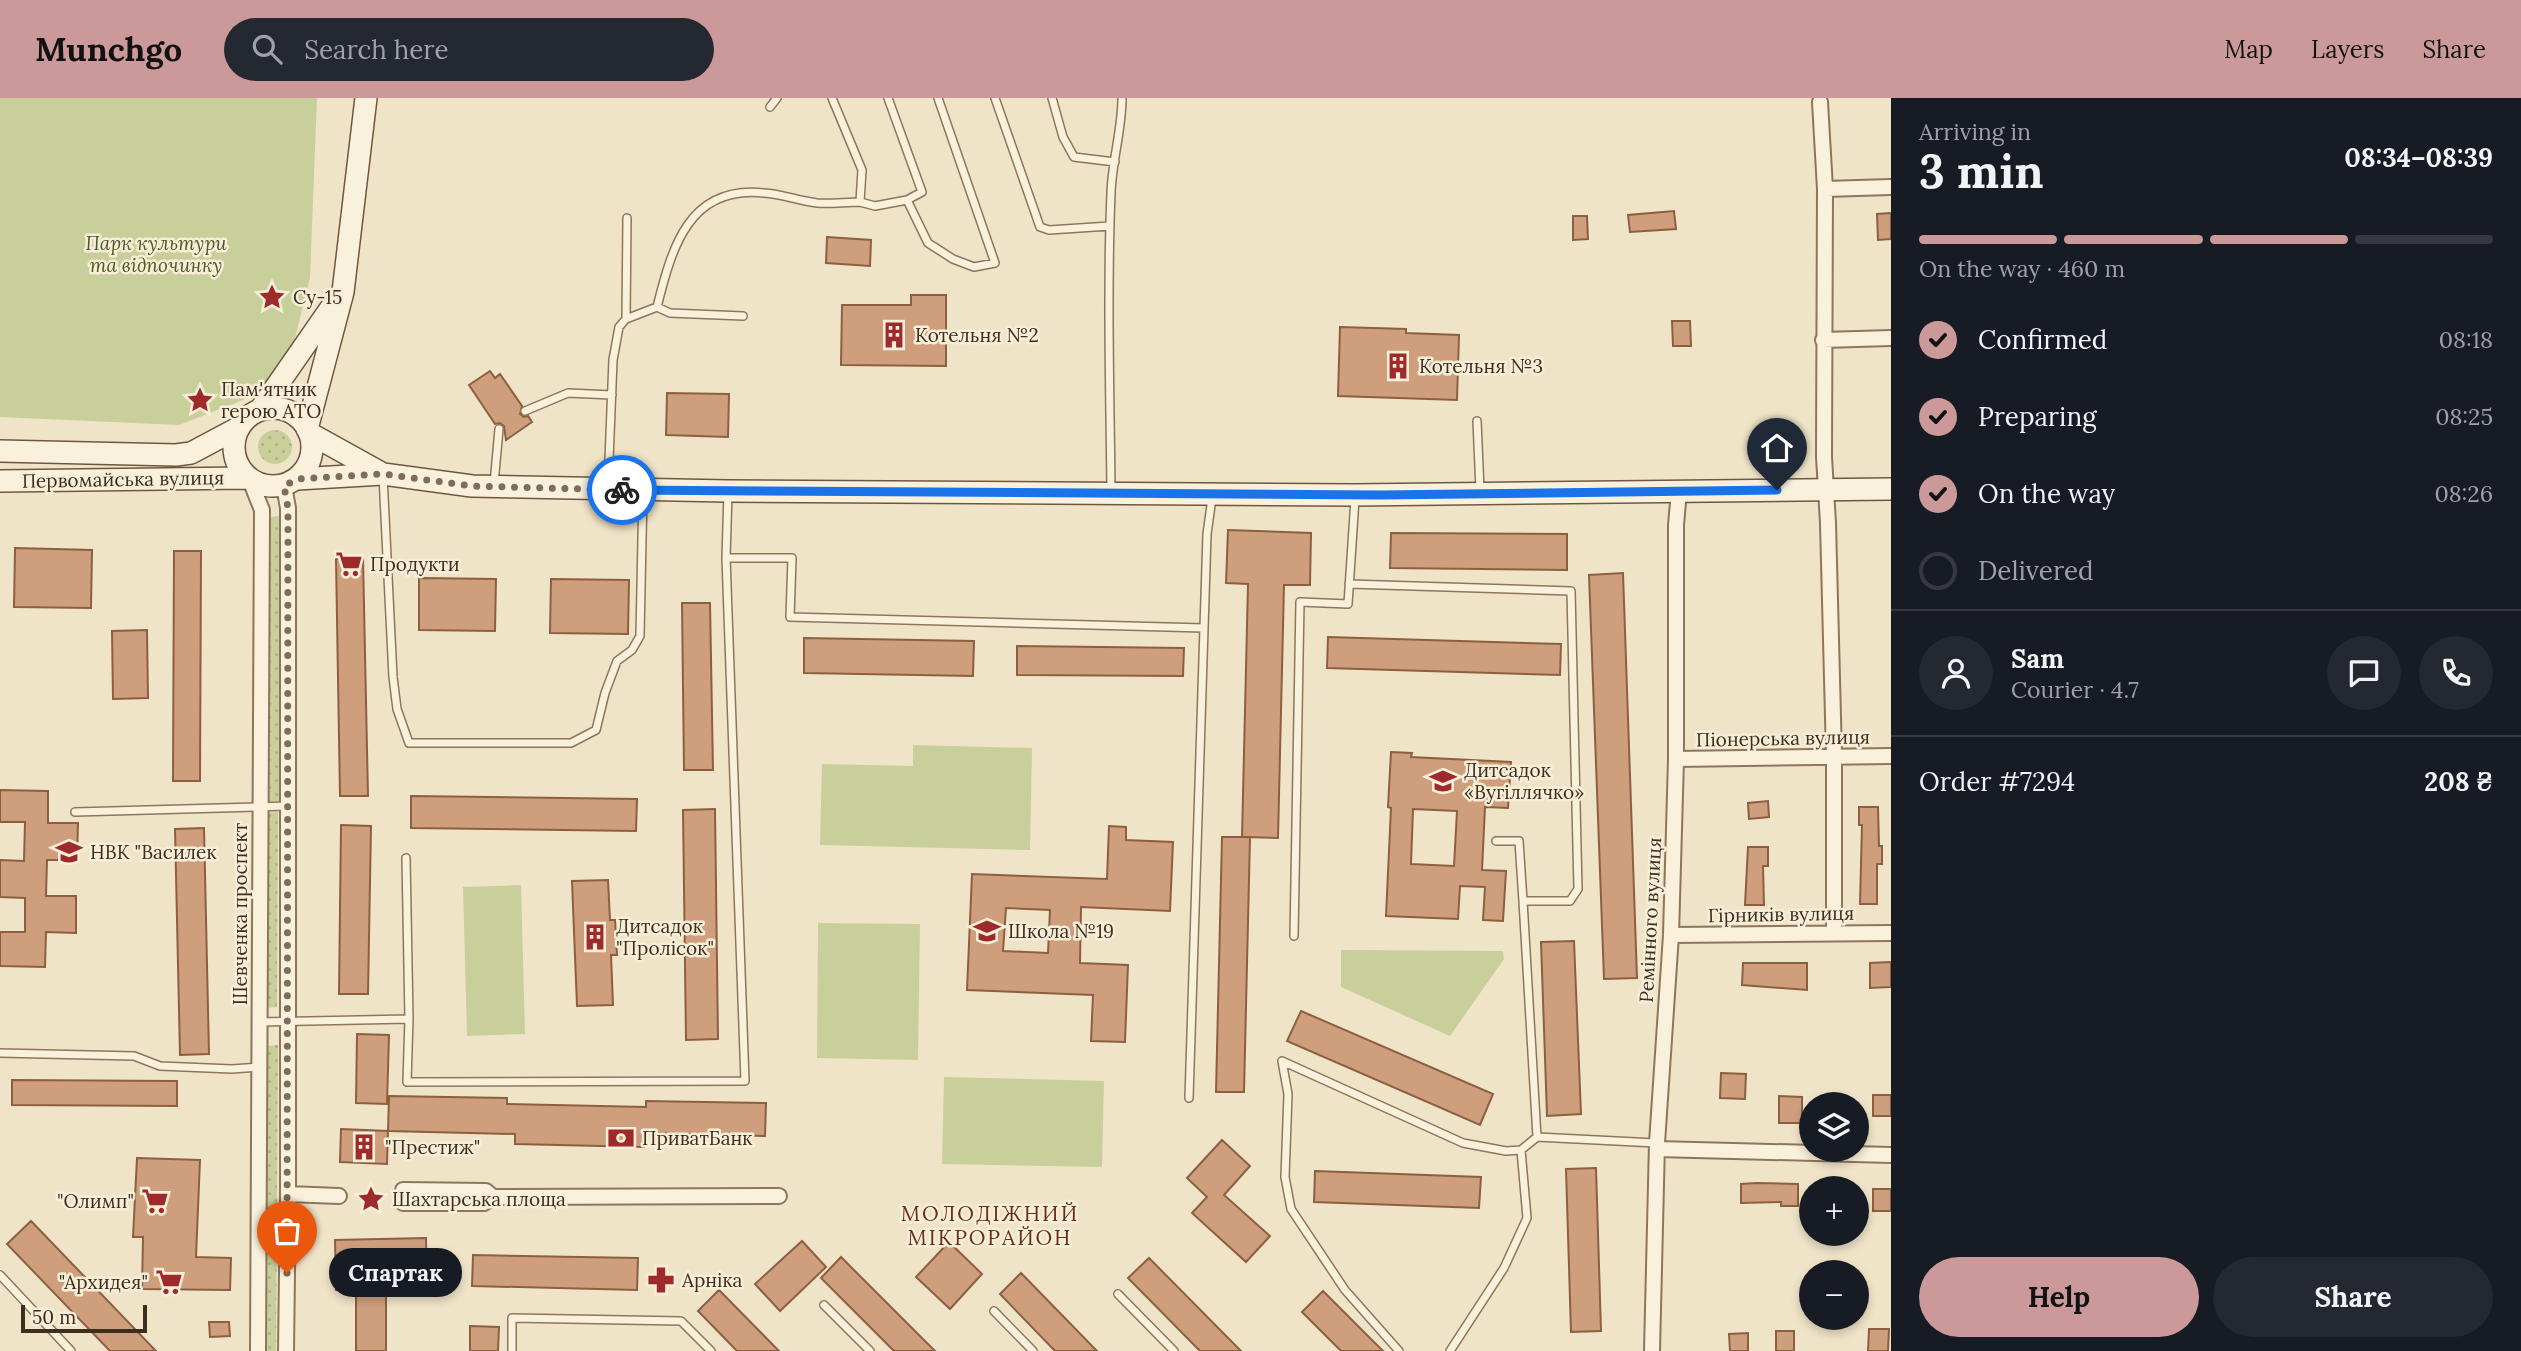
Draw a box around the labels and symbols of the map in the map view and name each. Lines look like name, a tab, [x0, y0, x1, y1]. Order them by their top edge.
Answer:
park label: Парк культури та відпочинку	[85, 231, 227, 277]
place icon: Су-15	[257, 282, 287, 312]
place label: Су-15	[293, 285, 342, 309]
building icon: Котельня №2	[879, 320, 909, 350]
place label: Котельня №2	[915, 323, 1039, 347]
building icon: Котельня №3	[1383, 351, 1413, 381]
place label: Котельня №3	[1419, 354, 1543, 378]
place label: Пам'ятник герою АТО	[221, 377, 321, 423]
place icon: Пам'ятник герою АТО	[185, 385, 215, 415]
pin	[1747, 418, 1807, 490]
courier	[587, 455, 657, 525]
street label: Первомайська вулиця	[22, 465, 224, 493]
supermarket icon: Продукти	[334, 549, 364, 579]
place label: Продукти	[370, 552, 460, 576]
street label: Піонерська вулиця	[1696, 724, 1870, 752]
place label: Дитсадок «Вугіллячко»	[1464, 758, 1584, 804]
school or university icon: Дитсадок «Вугіллячко»	[1428, 766, 1458, 796]
street label: Шевченка проспект	[228, 823, 252, 1005]
school or university icon: НВК "Василек	[54, 837, 84, 867]
street label: Ремінного вулиця	[1634, 837, 1666, 1003]
place label: НВК "Василек	[90, 840, 217, 864]
street label: Гірників вулиця	[1708, 901, 1854, 927]
place label: Дитсадок "Пролісок"	[616, 914, 714, 960]
school or university icon: Школа №19	[972, 916, 1002, 946]
place label: Школа №19	[1008, 919, 1114, 943]
building icon: Дитсадок "Пролісок"	[580, 922, 610, 952]
bank icon: ПриватБанк	[606, 1123, 636, 1153]
place label: ПриватБанк	[642, 1126, 753, 1150]
building icon: "Престиж"	[349, 1132, 379, 1162]
place label: "Престиж"	[385, 1135, 480, 1159]
place icon: Шахтарська площа	[356, 1184, 386, 1214]
supermarket icon: "Олимп"	[140, 1186, 170, 1216]
place label: Шахтарська площа	[392, 1187, 566, 1211]
place label: "Олимп"	[57, 1189, 134, 1213]
district label: МОЛОДІЖНИЙ МІКРОРАЙОН	[901, 1200, 1079, 1251]
pin	[257, 1201, 317, 1273]
callout: Спартак	[329, 1248, 462, 1298]
pharmacy icon: Арніка	[646, 1265, 676, 1295]
supermarket icon: "Архидея"	[154, 1267, 184, 1297]
place label: Арніка	[681, 1268, 743, 1292]
place label: "Архидея"	[59, 1270, 148, 1294]
scale bar	[21, 1302, 147, 1334]

